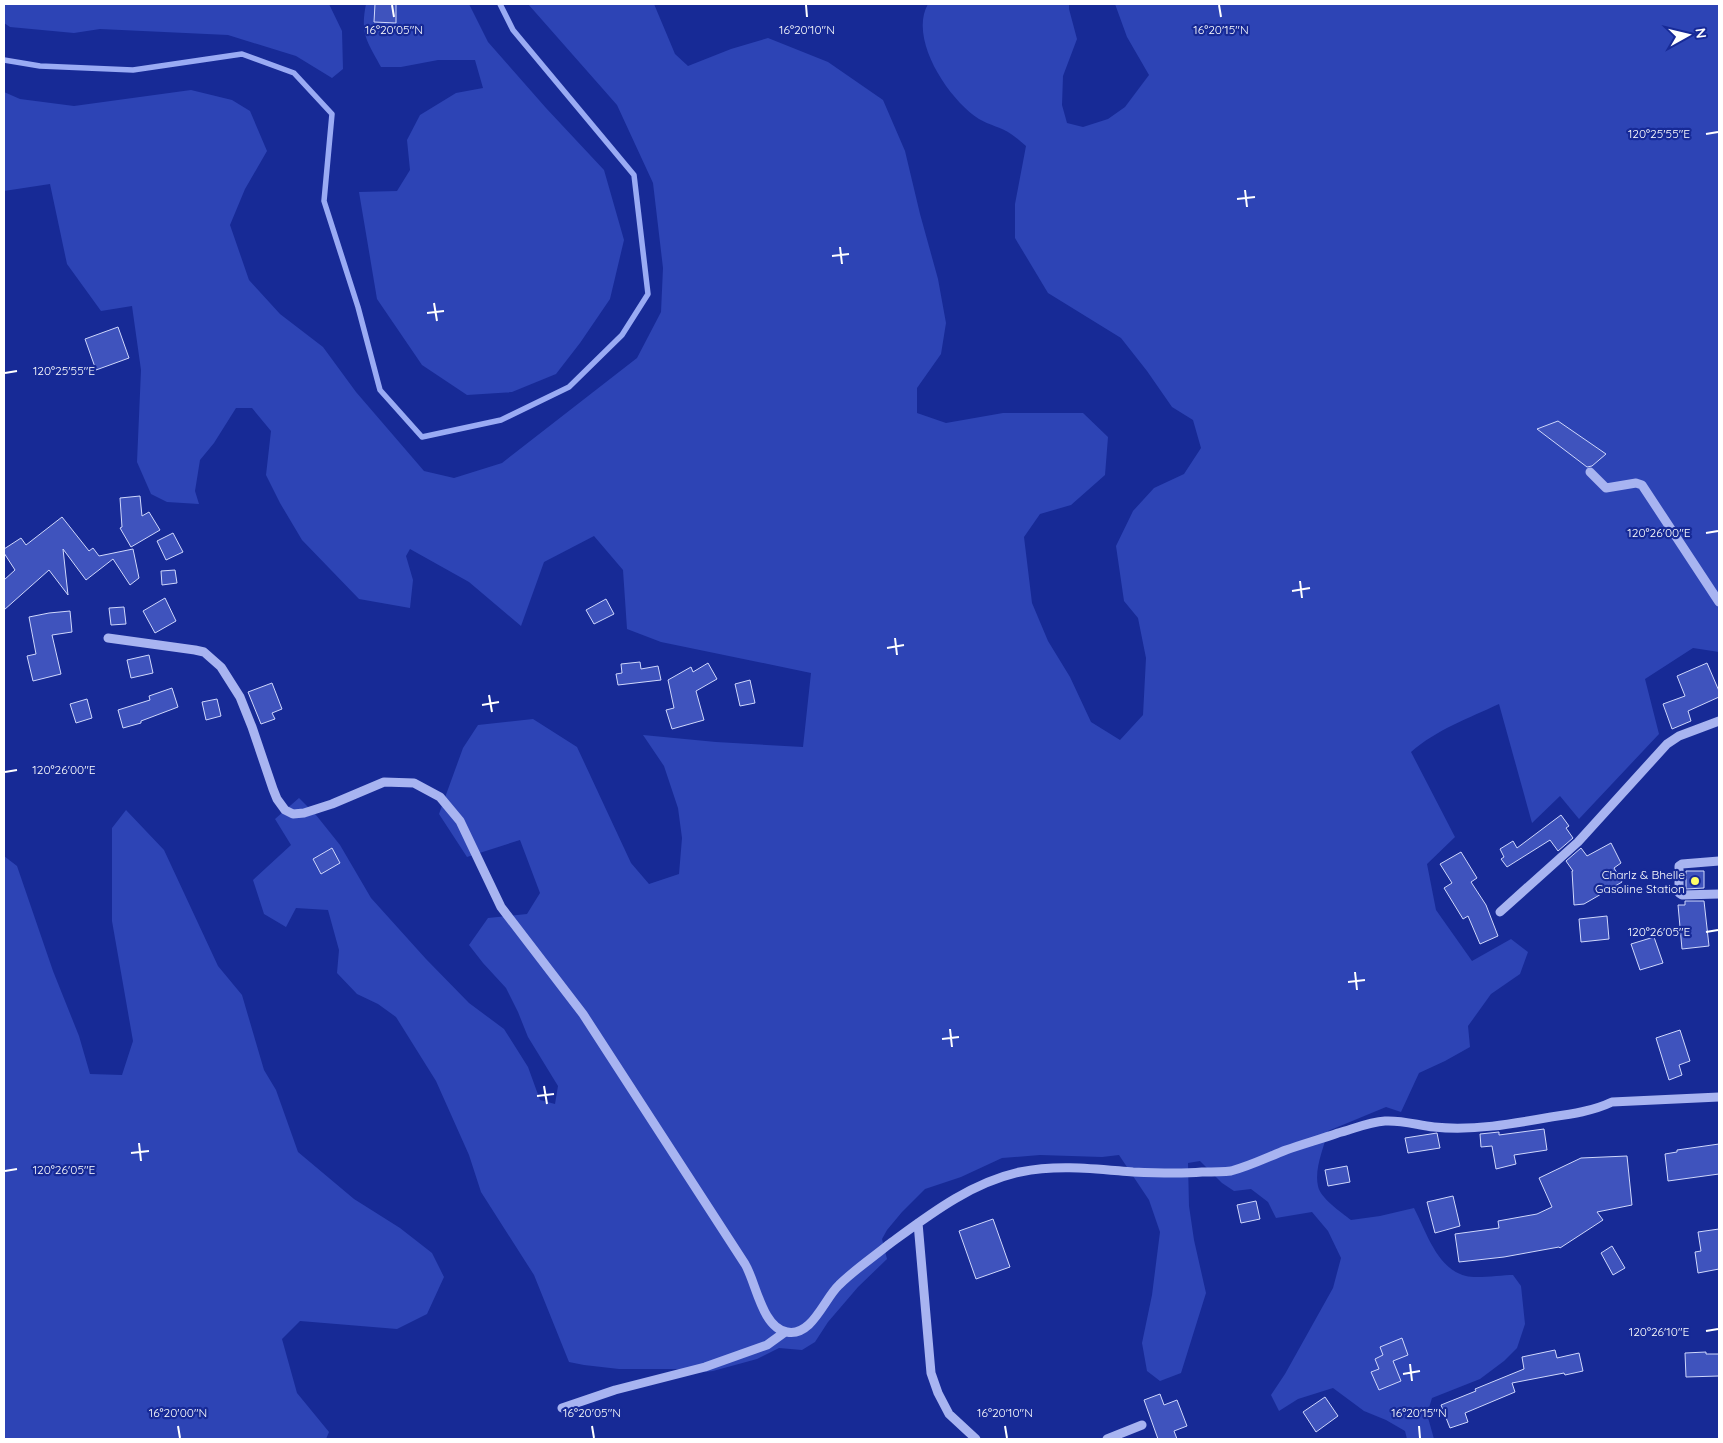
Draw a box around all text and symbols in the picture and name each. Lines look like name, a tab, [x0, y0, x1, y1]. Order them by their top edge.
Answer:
north arrow	[1663, 10, 1713, 60]
text: 16°20'05"N	[365, 22, 423, 37]
text: 16°20'10"N	[779, 22, 835, 37]
text: 16°20'15"N	[1193, 22, 1249, 37]
text: N	[1691, 27, 1711, 40]
text: 120°25'55"E	[1628, 126, 1690, 141]
text: 120°25'55"E	[33, 363, 95, 378]
text: 120°26'00"E	[1627, 525, 1691, 540]
text: 120°26'00"E	[32, 762, 96, 777]
place label: Charlz & Bhelle Gasoline Station	[1595, 867, 1685, 896]
marker: Charlz & Bhelle Gasoline Station	[1689, 875, 1701, 887]
text: 120°26'05"E	[1628, 924, 1691, 939]
text: 120°26'05"E	[33, 1162, 96, 1177]
text: 120°26'10"E	[1629, 1324, 1689, 1339]
text: 16°20'00"N	[149, 1405, 207, 1420]
text: 16°20'05"N	[563, 1405, 621, 1420]
text: 16°20'10"N	[977, 1405, 1033, 1420]
text: 16°20'15"N	[1391, 1405, 1447, 1420]

